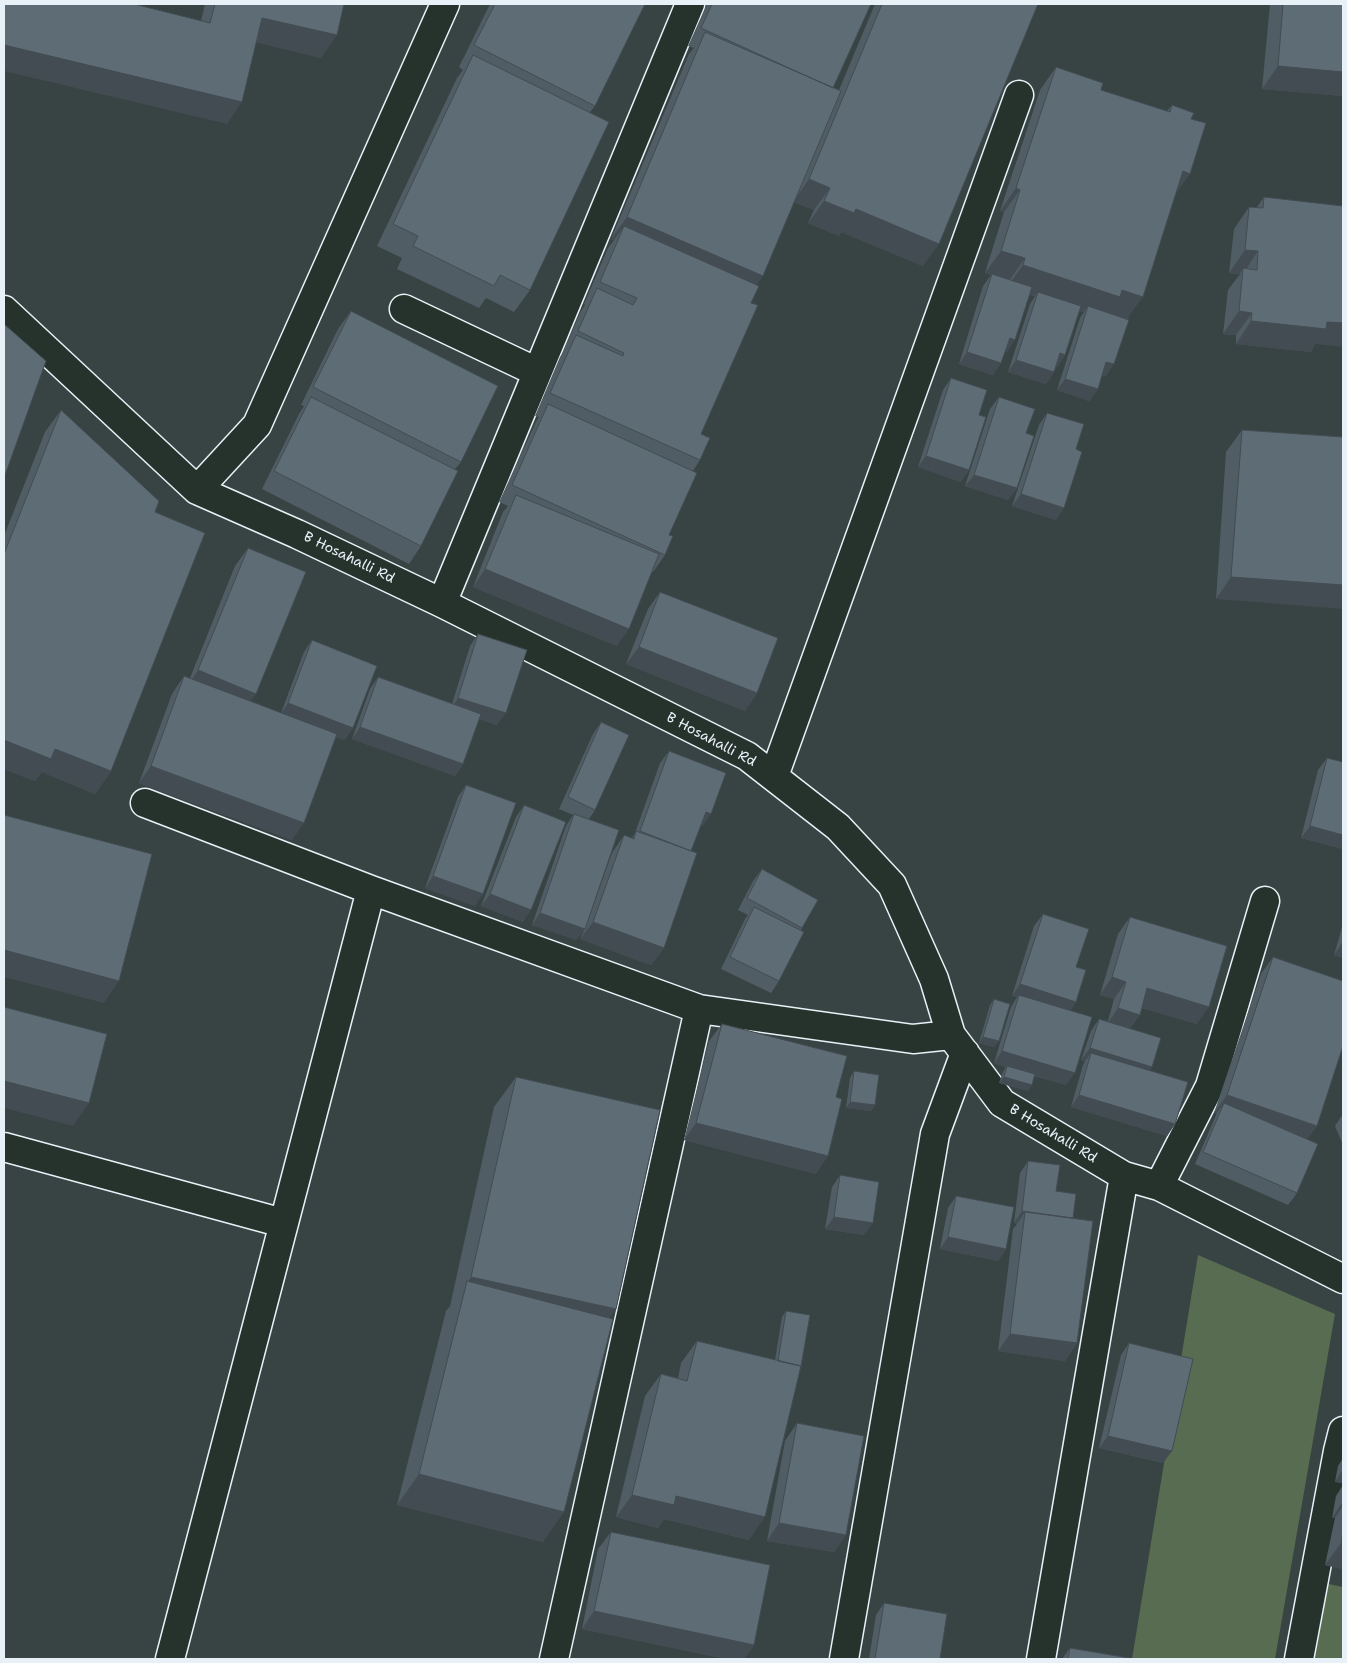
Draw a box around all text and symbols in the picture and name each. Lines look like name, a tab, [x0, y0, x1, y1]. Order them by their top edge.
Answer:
street label: B Hosahalli Rd	[301, 529, 397, 587]
street label: B Hosahalli Rd	[663, 709, 759, 771]
street label: B Hosahalli Rd	[1006, 1101, 1100, 1167]

